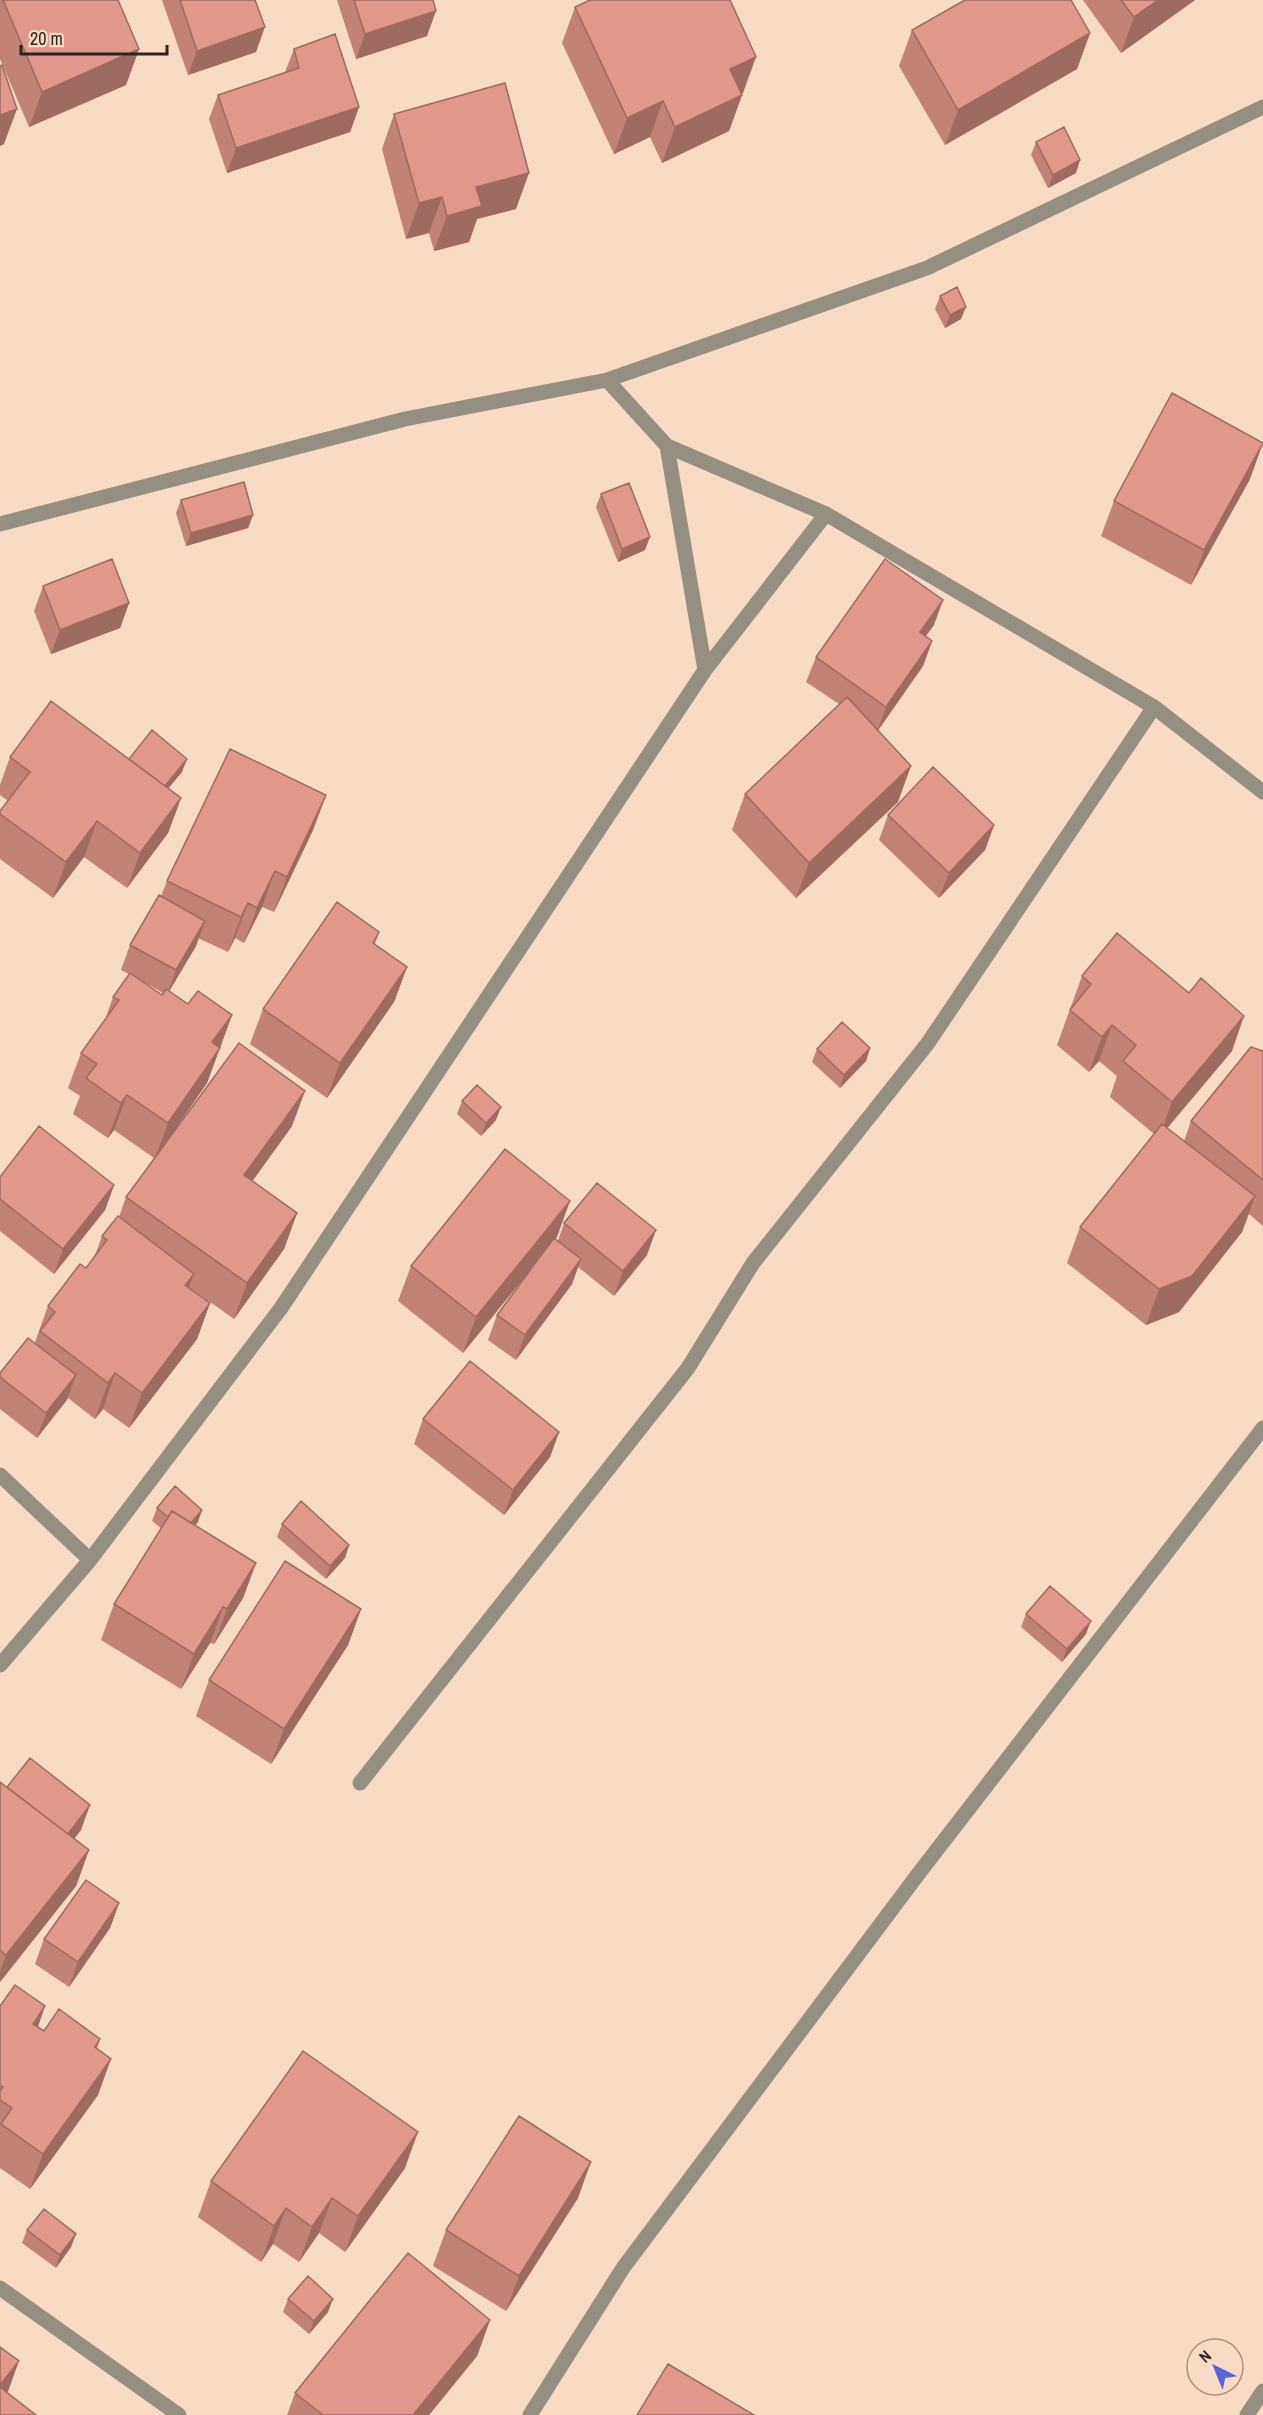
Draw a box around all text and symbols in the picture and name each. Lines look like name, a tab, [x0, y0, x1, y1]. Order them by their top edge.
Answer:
scale bar	[21, 18, 166, 56]
text: 20 m	[30, 26, 63, 51]
north arrow	[1185, 2337, 1245, 2397]
text: N	[1194, 2345, 1216, 2367]

